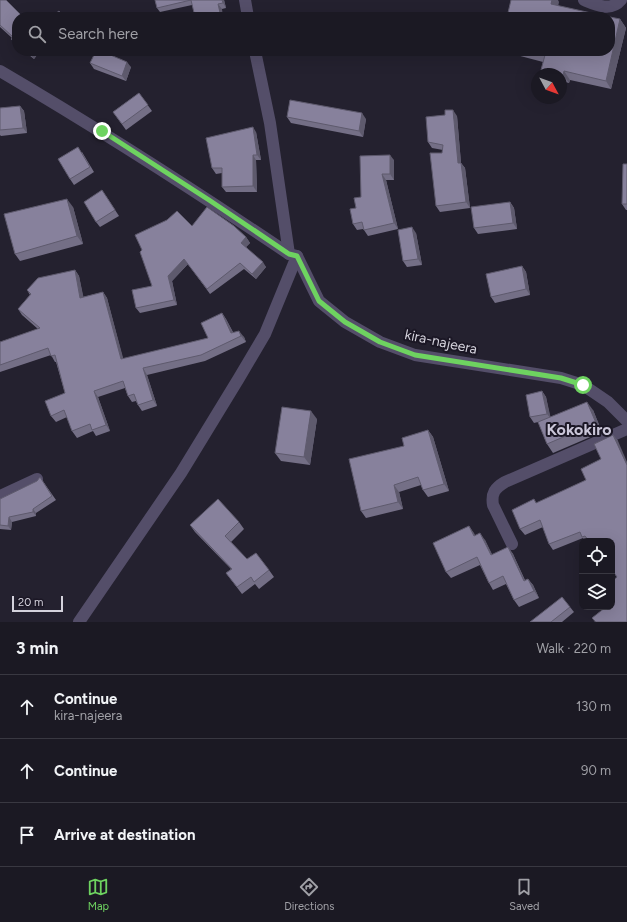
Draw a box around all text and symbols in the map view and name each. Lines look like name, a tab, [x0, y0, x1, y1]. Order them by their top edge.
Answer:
search box	[12, 12, 615, 56]
icon: search	[26, 23, 48, 45]
text: Search here	[58, 25, 138, 43]
north arrow	[531, 68, 567, 104]
route end	[93, 122, 111, 140]
street label: kira-najeera	[403, 326, 479, 358]
route start	[574, 376, 592, 394]
district label: Kokokiro	[546, 420, 612, 439]
map controls	[579, 538, 615, 610]
button: locate	[579, 538, 615, 574]
button: layers	[579, 574, 615, 610]
scale bar	[12, 594, 63, 613]
text: 20 m	[18, 596, 43, 609]
text: 3 min	[16, 638, 58, 658]
text: Walk · 220 m	[536, 641, 611, 656]
text: Continue	[54, 690, 117, 708]
icon: ahead	[16, 696, 38, 718]
text: 130 m	[576, 699, 611, 714]
text: kira-najeera	[54, 708, 122, 723]
icon: ahead	[16, 760, 38, 782]
text: Continue	[54, 762, 117, 780]
text: 90 m	[581, 763, 611, 778]
icon: arrive	[16, 824, 38, 846]
text: Arrive at destination	[54, 826, 195, 844]
tab: Map	[87, 876, 109, 913]
tab: Directions	[284, 876, 334, 913]
tab: Saved	[509, 876, 540, 913]

